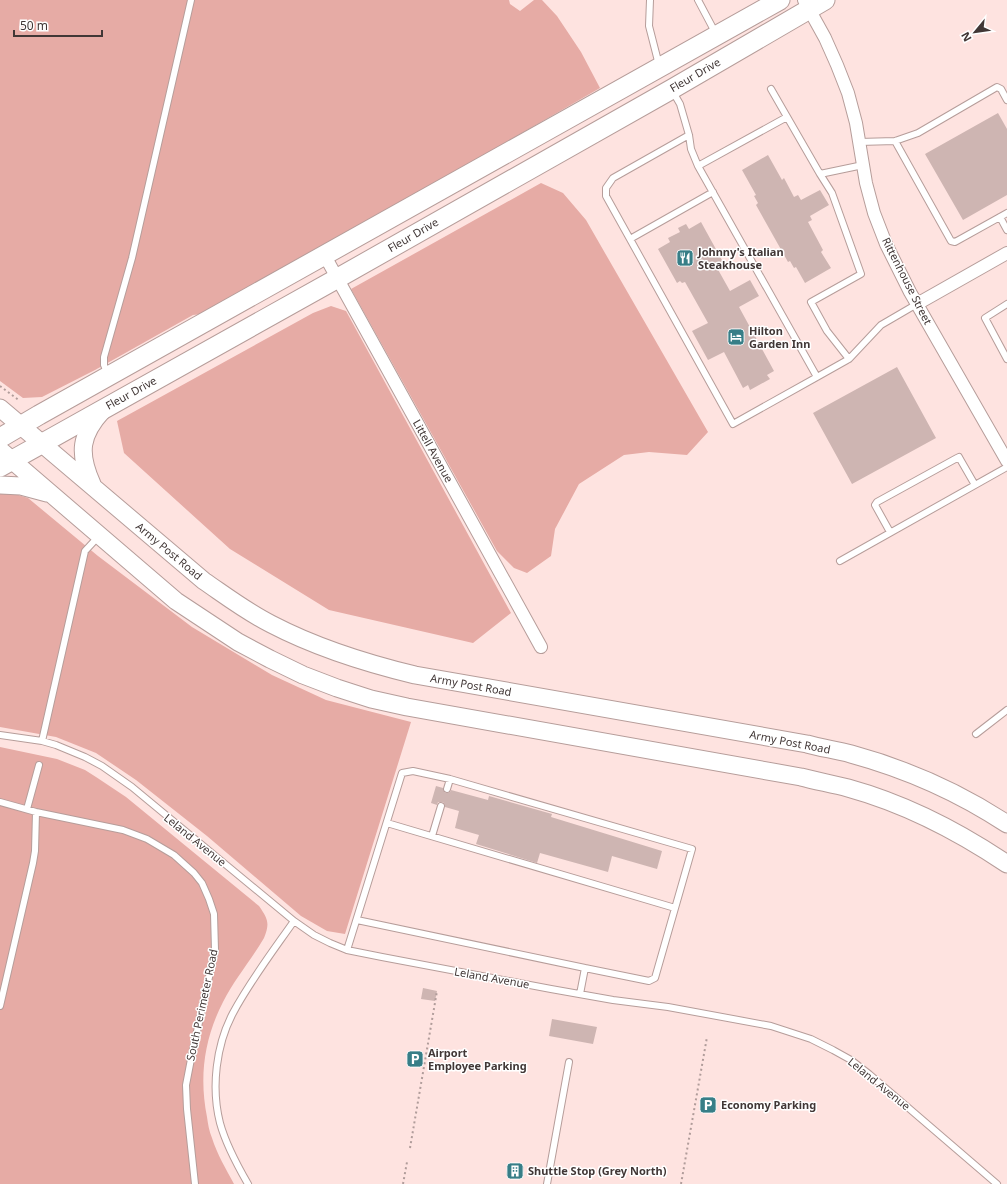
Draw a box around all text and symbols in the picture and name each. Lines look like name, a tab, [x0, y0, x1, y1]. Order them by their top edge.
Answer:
scale bar	[14, 12, 102, 38]
north arrow	[955, 12, 995, 52]
text: 50 m	[20, 17, 48, 34]
text: N	[957, 30, 975, 45]
street label: Fleur Drive	[667, 54, 723, 95]
street label: Fleur Drive	[385, 214, 441, 255]
street label: Rittenhouse Street	[879, 235, 936, 327]
place label: Johnny's Italian Steakhouse	[697, 244, 784, 272]
restaurant icon: Johnny's Italian Steakhouse	[675, 248, 695, 268]
place label: Hilton Garden Inn	[749, 323, 810, 351]
hotel icon: Hilton Garden Inn	[726, 327, 746, 347]
street label: Fleur Drive	[103, 372, 159, 413]
street label: Littell Avenue	[410, 417, 457, 485]
street label: Army Post Road	[133, 518, 206, 583]
street label: Army Post Road	[429, 670, 513, 699]
street label: Army Post Road	[748, 726, 832, 757]
street label: Leland Avenue	[161, 810, 230, 869]
street label: South Perimeter Road	[182, 948, 221, 1062]
street label: Leland Avenue	[453, 964, 531, 991]
place label: Airport Employee Parking	[428, 1045, 527, 1073]
parking icon: Airport Employee Parking	[405, 1049, 425, 1069]
street label: Leland Avenue	[845, 1054, 914, 1113]
parking icon: Economy Parking	[698, 1095, 718, 1115]
place label: Economy Parking	[721, 1097, 816, 1112]
building icon: Shuttle Stop (Grey North)	[505, 1161, 525, 1181]
place label: Shuttle Stop (Grey North)	[528, 1163, 667, 1178]

